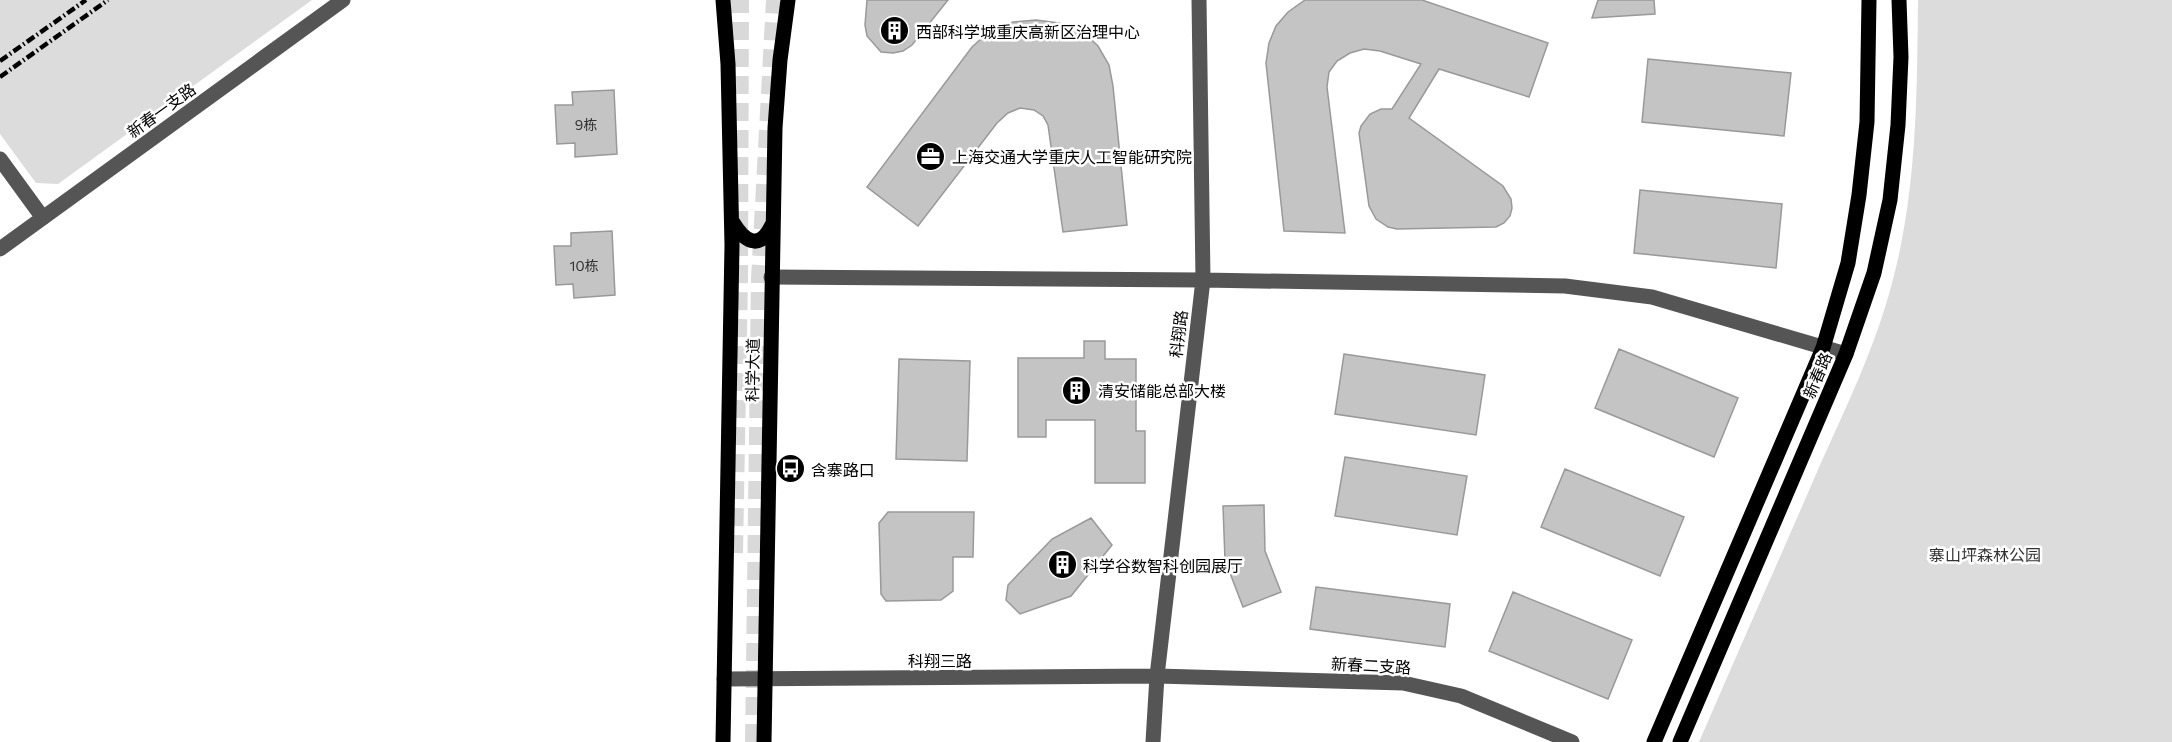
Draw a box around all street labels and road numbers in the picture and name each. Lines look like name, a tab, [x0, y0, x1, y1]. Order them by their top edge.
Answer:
street label: 新春一支路	[123, 79, 199, 141]
street label: 科翔路	[1166, 309, 1190, 359]
street label: 科学大道	[742, 338, 762, 402]
street label: 新春路	[1799, 349, 1835, 401]
street label: 科翔三路	[908, 651, 972, 670]
street label: 新春二支路	[1331, 653, 1411, 677]

